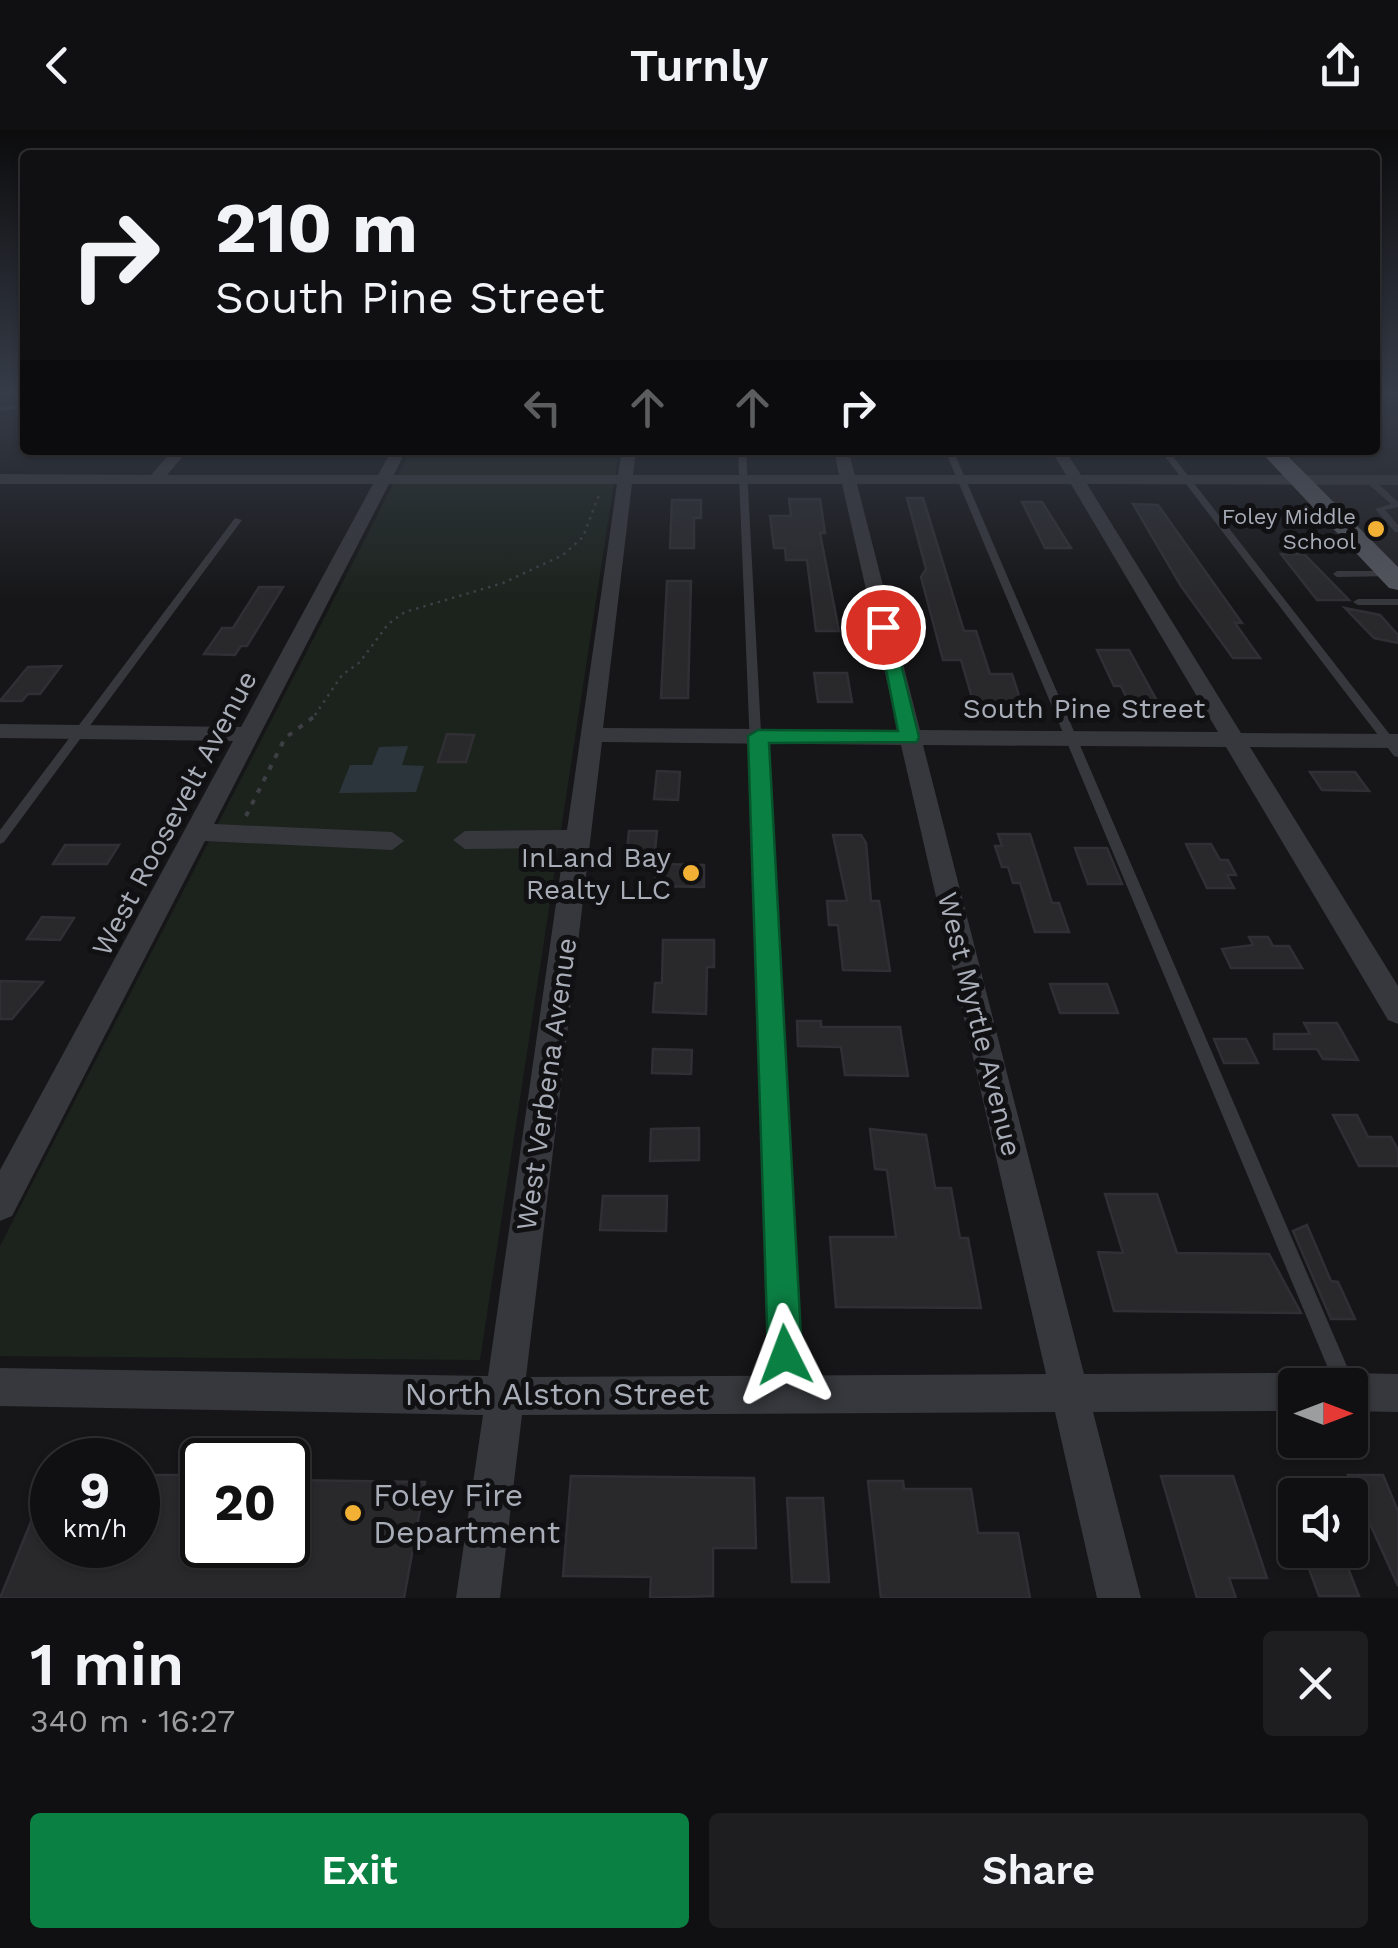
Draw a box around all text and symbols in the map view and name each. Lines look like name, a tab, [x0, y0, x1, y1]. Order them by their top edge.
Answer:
icon: back	[30, 38, 85, 93]
icon: share	[1313, 38, 1368, 93]
text: Turnly	[630, 39, 768, 92]
text: 210 m	[215, 187, 418, 269]
icon: right	[50, 190, 180, 320]
text: South Pine Street	[215, 271, 605, 324]
icon: left	[515, 380, 570, 435]
icon: ahead	[620, 380, 675, 435]
icon: ahead	[725, 380, 780, 435]
icon: right	[830, 380, 885, 435]
place label: Foley Middle School	[1222, 504, 1356, 554]
marker: Foley Middle School	[1365, 518, 1387, 540]
pin	[841, 585, 926, 670]
icon: arrive	[856, 600, 911, 655]
street label: West Roosevelt Avenue	[85, 665, 264, 962]
street label: South Pine Street	[963, 692, 1206, 725]
place label: InLand Bay Realty LLC	[521, 841, 672, 906]
marker: InLand Bay Realty LLC	[680, 862, 702, 884]
street label: West Myrtle Avenue	[931, 889, 1028, 1160]
street label: West Verbena Avenue	[510, 936, 583, 1233]
position arrow	[733, 1303, 837, 1407]
north arrow	[1278, 1368, 1368, 1458]
map controls	[1278, 1368, 1368, 1568]
street label: North Alston Street	[405, 1375, 709, 1413]
speed limit sign: 20	[180, 1438, 310, 1568]
text: 9	[80, 1461, 110, 1520]
place label: Foley Fire Department	[373, 1476, 560, 1551]
button: sound	[1278, 1478, 1368, 1568]
marker: Foley Fire Department	[342, 1502, 364, 1524]
text: km/h	[63, 1514, 127, 1543]
text: 1 min	[30, 1629, 184, 1700]
button: close	[1263, 1631, 1368, 1736]
text: 340 m · 16:27	[30, 1702, 235, 1740]
button: Exit	[30, 1813, 689, 1928]
button: Share	[709, 1813, 1368, 1928]

